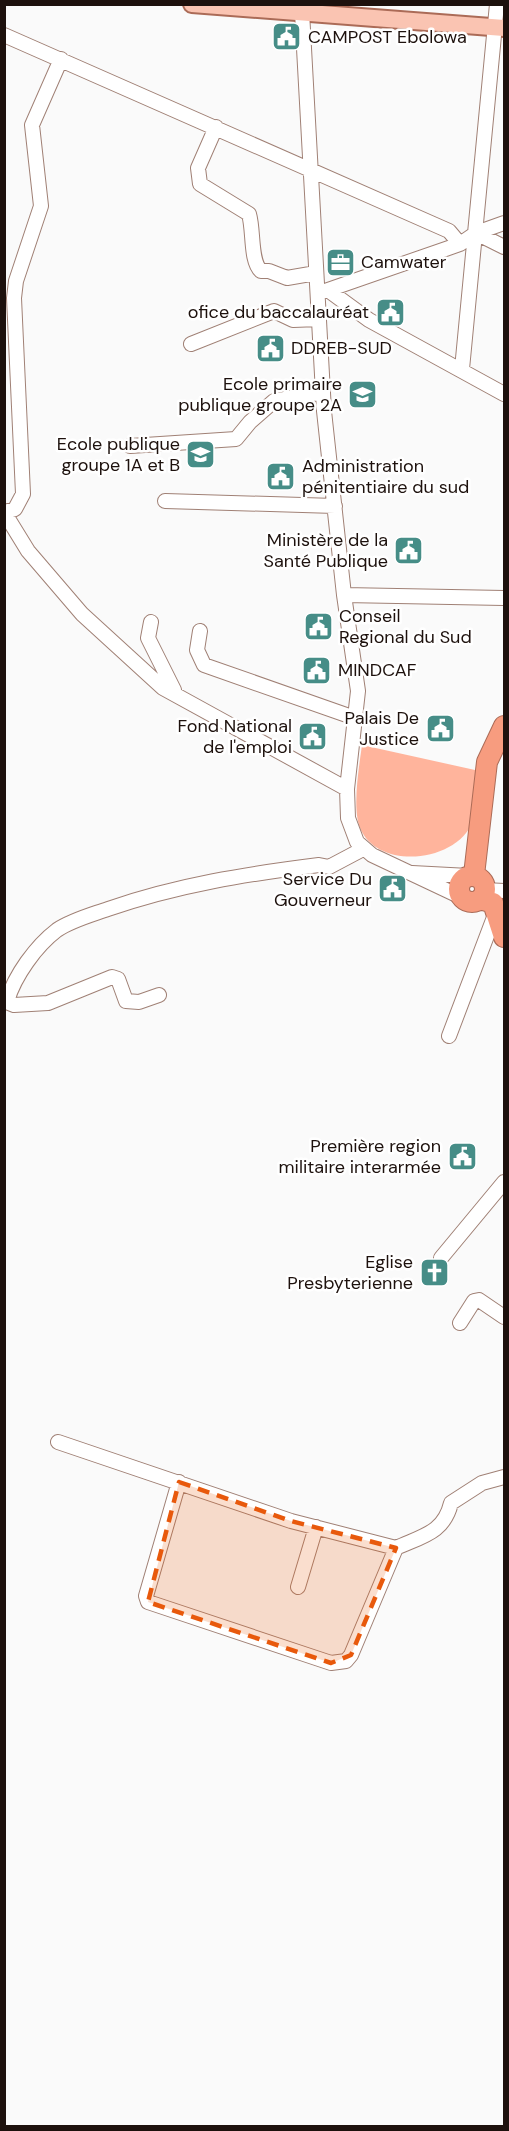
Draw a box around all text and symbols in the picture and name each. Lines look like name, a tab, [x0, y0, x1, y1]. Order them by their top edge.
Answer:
public building icon: CAMPOST Ebolowa	[271, 21, 303, 53]
place label: CAMPOST Ebolowa	[308, 25, 467, 49]
office icon: Camwater	[324, 246, 356, 278]
place label: Camwater	[361, 250, 447, 274]
public building icon: ofice du baccalauréat	[374, 296, 406, 328]
place label: ofice du baccalauréat	[188, 300, 369, 324]
public building icon: DDREB-SUD	[254, 332, 286, 364]
place label: DDREB-SUD	[291, 336, 392, 360]
place label: Ecole primaire publique groupe 2A	[178, 372, 342, 417]
school or university icon: Ecole primaire publique groupe 2A	[347, 378, 379, 410]
place label: Ecole publique groupe 1A et B	[57, 432, 180, 477]
school or university icon: Ecole publique groupe 1A et B	[185, 438, 217, 470]
place label: Administration pénitentiaire du sud	[302, 454, 469, 499]
public building icon: Administration pénitentiaire du sud	[265, 460, 297, 492]
place label: Ministère de la Santé Publique	[263, 528, 388, 573]
public building icon: Ministère de la Santé Publique	[393, 534, 425, 566]
place label: Conseil Regional du Sud	[339, 604, 472, 649]
public building icon: Conseil Regional du Sud	[302, 610, 334, 642]
public building icon: MINDCAF	[301, 654, 333, 686]
place label: MINDCAF	[338, 658, 417, 682]
place label: Palais De Justice	[345, 706, 419, 751]
public building icon: Palais De Justice	[424, 712, 456, 744]
place label: Fond National de l'emploi	[178, 714, 292, 759]
public building icon: Fond National de l'emploi	[297, 720, 329, 752]
place label: Service Du Gouverneur	[274, 867, 372, 912]
public building icon: Service Du Gouverneur	[377, 873, 409, 905]
place label: Première region militaire interarmée	[279, 1134, 441, 1179]
public building icon: Première region militaire interarmée	[446, 1140, 478, 1172]
place label: Eglise Presbyterienne	[287, 1250, 413, 1295]
church icon: Eglise Presbyterienne	[418, 1256, 450, 1288]

